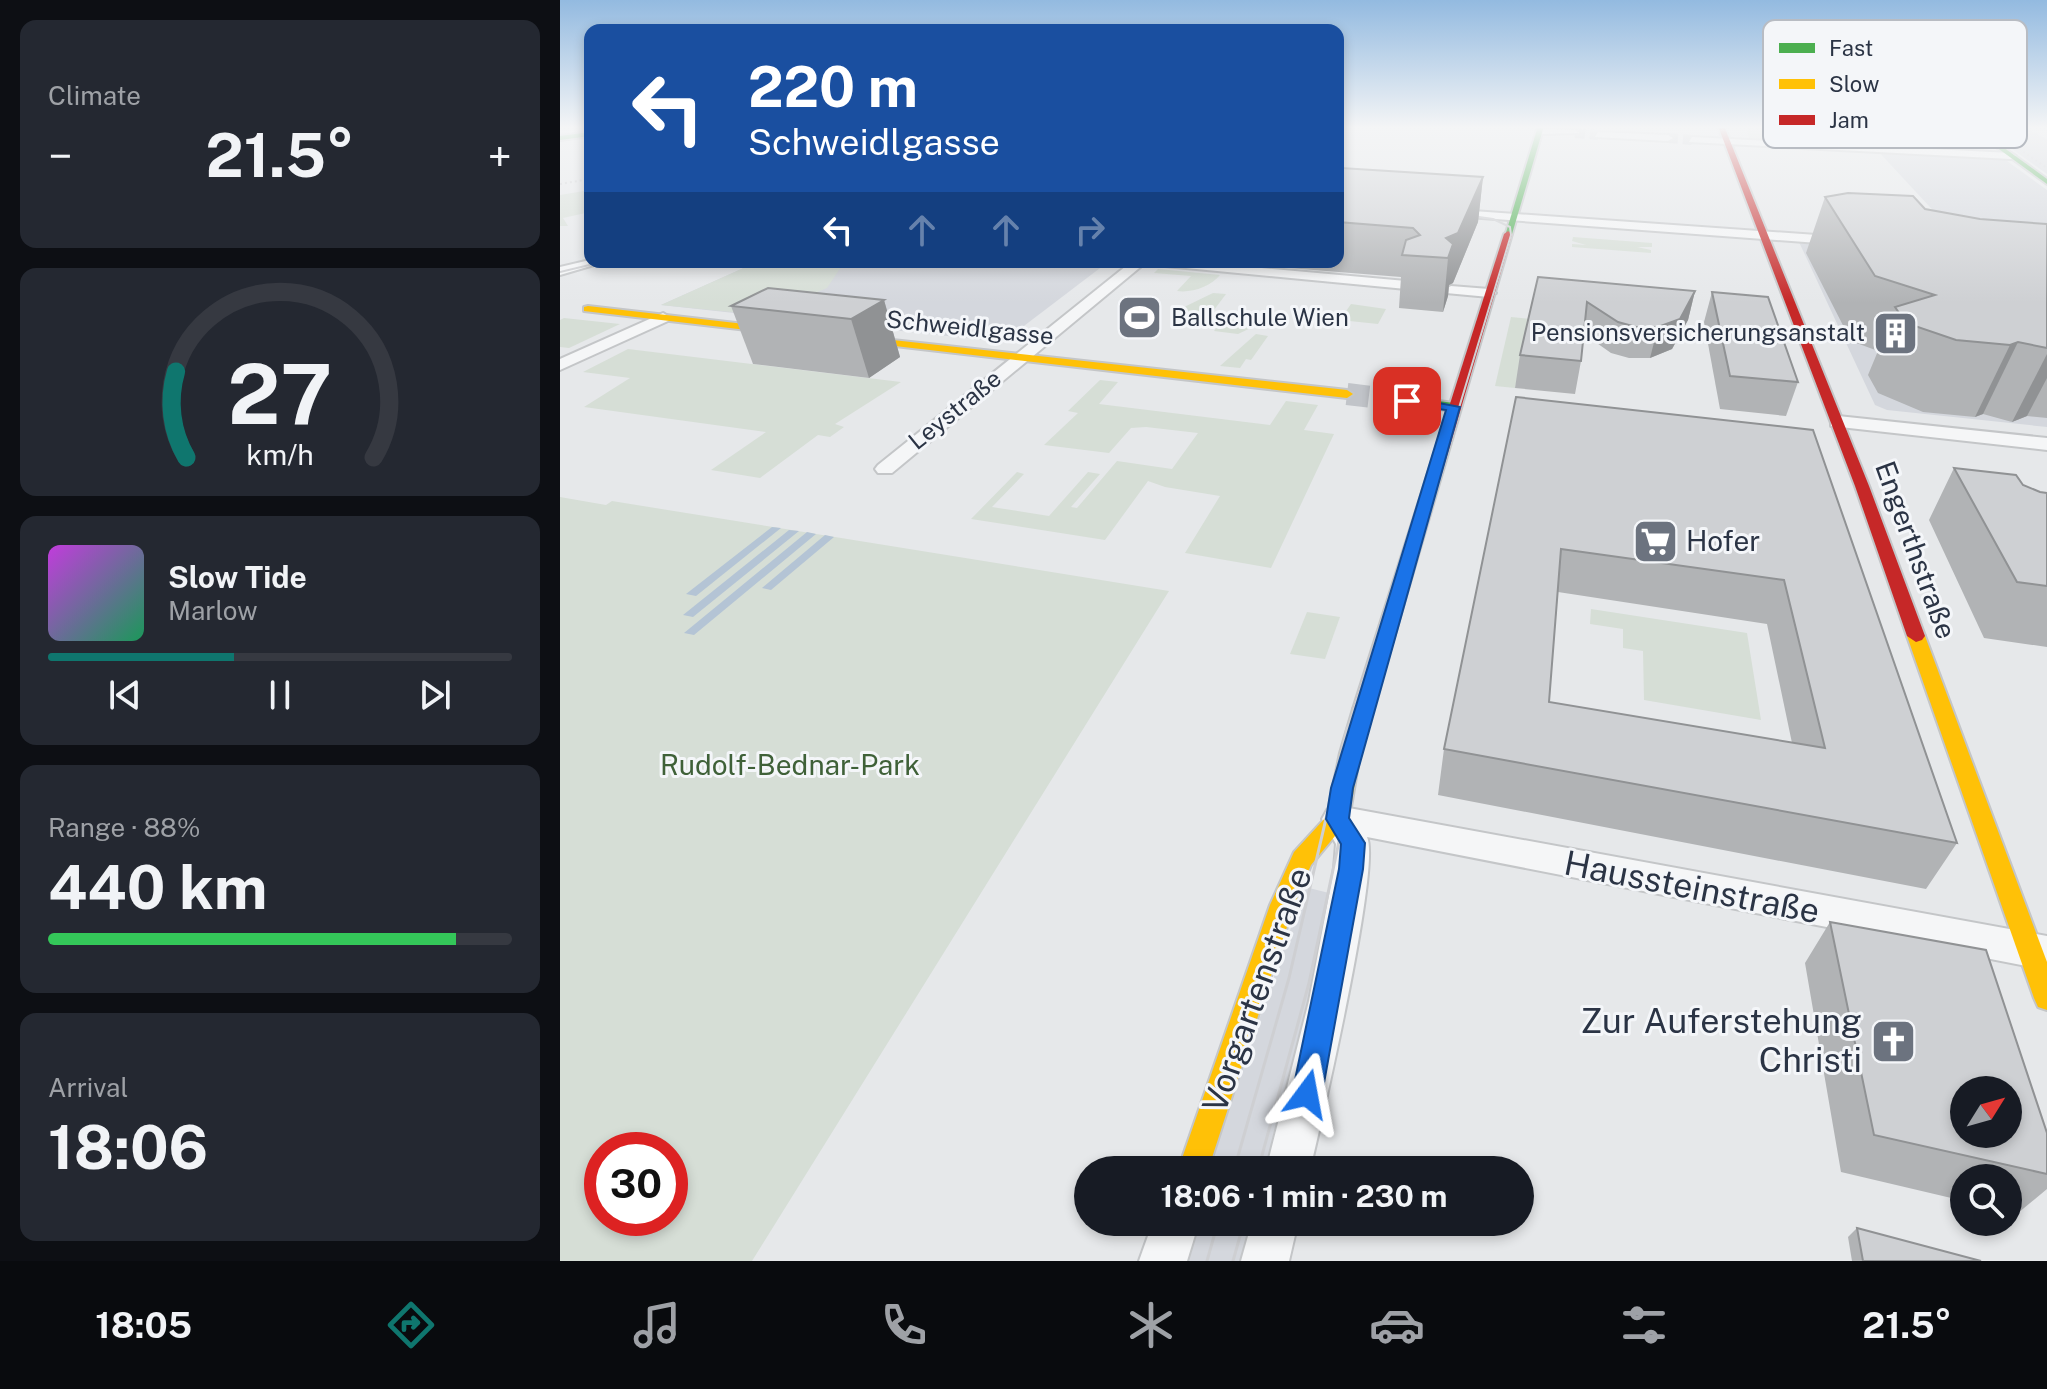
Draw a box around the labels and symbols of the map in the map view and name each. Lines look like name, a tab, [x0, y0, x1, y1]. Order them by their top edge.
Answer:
legend	[1763, 20, 2027, 148]
text: Fast	[1829, 35, 1873, 61]
text: Slow	[1829, 71, 1879, 97]
text: Jam	[1829, 107, 1869, 133]
sports icon: Ballschule Wien	[1116, 294, 1164, 342]
place label: Ballschule Wien	[1171, 303, 1349, 331]
street label: Schweidlgasse	[885, 304, 1055, 350]
building icon: Pensionsversicherungsanstalt	[1872, 309, 1920, 357]
place label: Pensionsversicherungsanstalt	[1531, 318, 1865, 346]
street label: Leystraße	[903, 364, 1006, 455]
pin	[1373, 367, 1441, 435]
street label: Engerthstraße	[1869, 457, 1964, 643]
supermarket icon: Hofer	[1631, 517, 1679, 565]
place label: Hofer	[1686, 524, 1760, 557]
park label: Rudolf-Bednar-Park	[660, 748, 920, 781]
street label: Haussteinstraße	[1561, 843, 1823, 931]
street label: Vorgartenstraße	[1194, 862, 1320, 1118]
place label: Zur Auferstehung Christi	[1580, 1001, 1862, 1080]
church icon: Zur Auferstehung Christi	[1869, 1017, 1917, 1065]
position arrow	[1265, 1052, 1349, 1136]
north arrow	[1950, 1076, 2022, 1148]
speed limit sign: 30	[584, 1132, 688, 1236]

